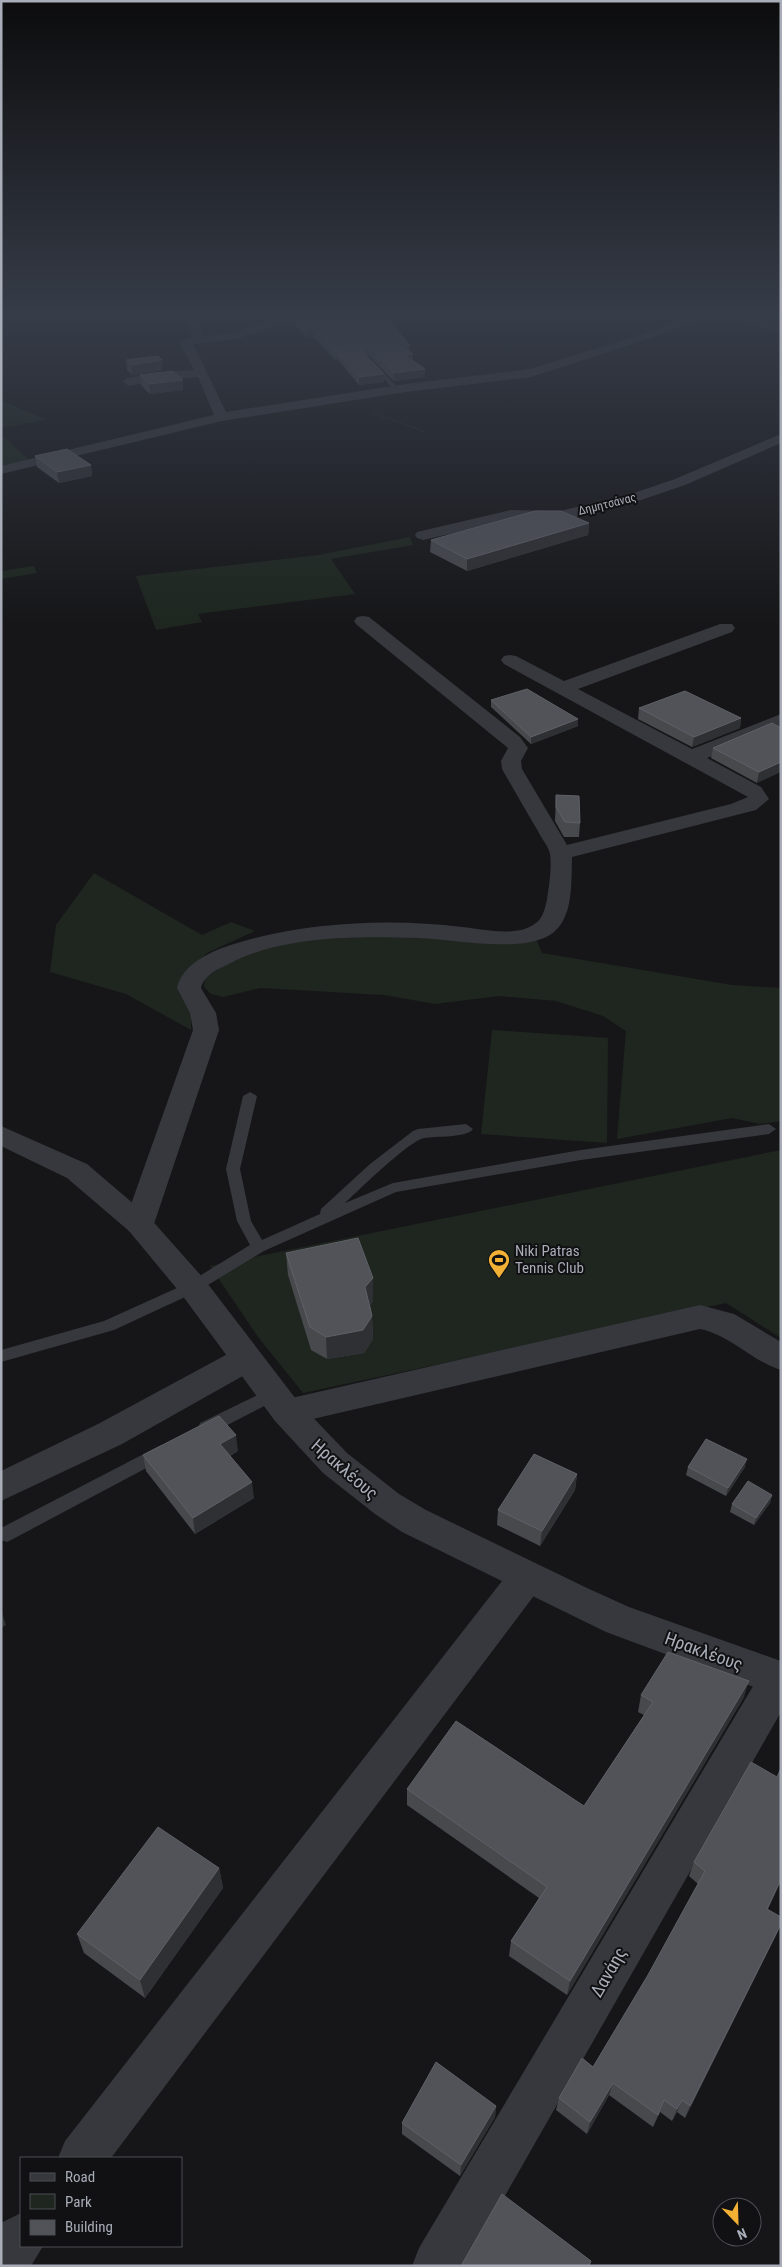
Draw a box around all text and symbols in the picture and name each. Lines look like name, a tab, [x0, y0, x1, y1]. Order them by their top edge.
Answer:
street label: Δημητσάνας	[577, 490, 638, 518]
place label: Niki Patras Tennis Club	[515, 1242, 584, 1277]
sports icon: Niki Patras Tennis Club	[487, 1248, 511, 1279]
street label: Ηρακλέους	[307, 1434, 383, 1504]
street label: Ηρακλέους	[662, 1627, 746, 1675]
street label: Δανάης	[585, 1943, 631, 2001]
legend	[20, 2157, 182, 2247]
text: Road	[65, 2168, 95, 2186]
text: Park	[65, 2193, 92, 2211]
north arrow	[712, 2197, 762, 2247]
text: Building	[65, 2218, 113, 2236]
text: N	[735, 2225, 749, 2243]

